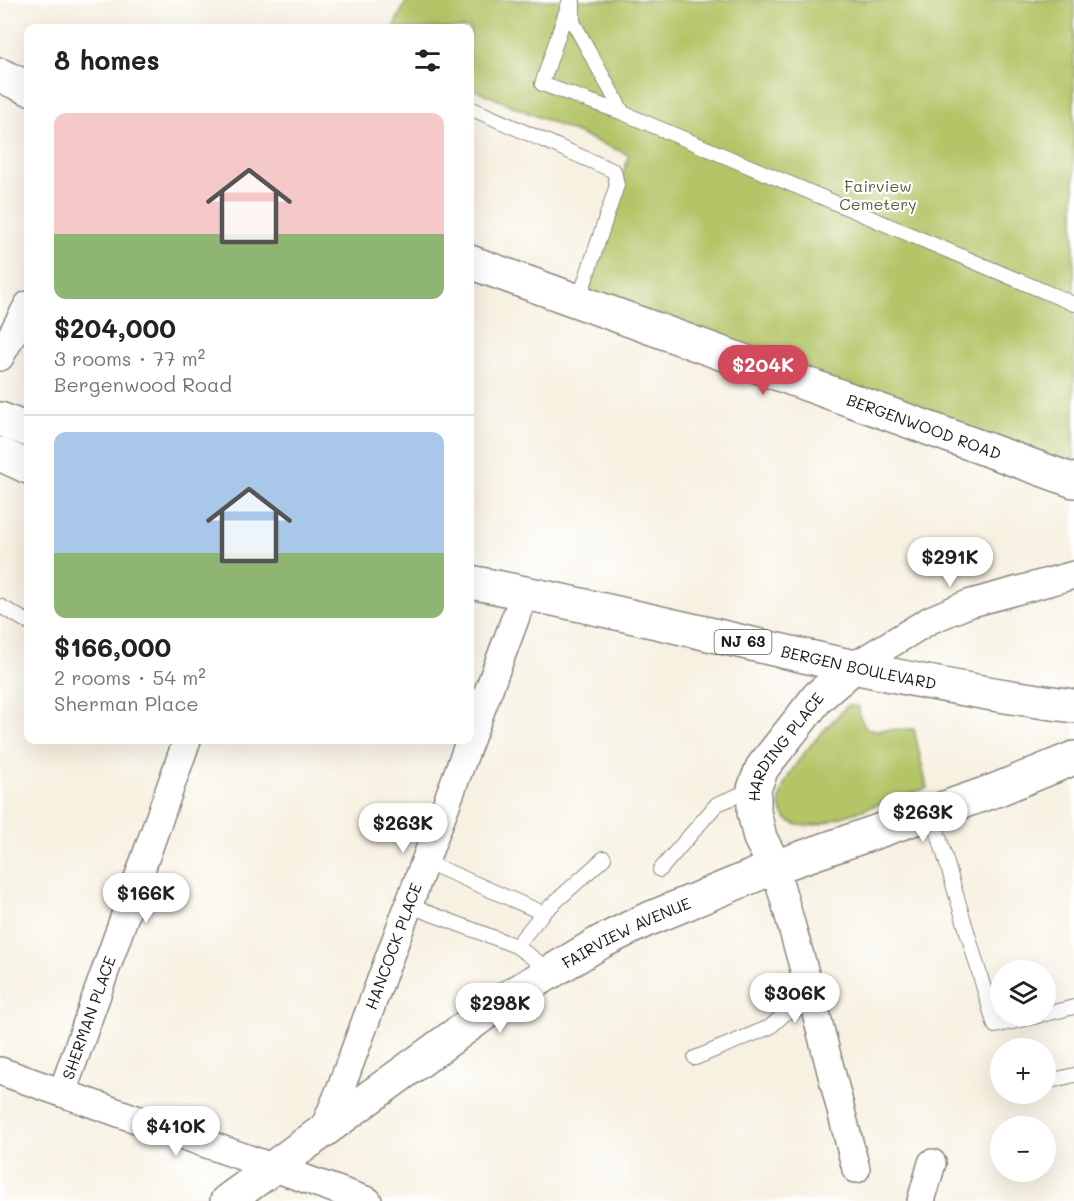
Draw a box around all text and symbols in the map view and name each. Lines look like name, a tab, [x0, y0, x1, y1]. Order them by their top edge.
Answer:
text: 8 homes	[54, 43, 160, 77]
icon: filters	[411, 44, 444, 77]
icon: home	[195, 152, 303, 260]
park label: Fairview Cemetery	[839, 175, 917, 214]
text: $204,000	[54, 311, 176, 345]
text: 3 rooms · 77 m²	[54, 345, 205, 371]
pin: $204K	[721, 345, 805, 396]
text: $204K	[732, 351, 794, 377]
text: Bergenwood Road	[54, 371, 232, 397]
street label: BERGENWOOD ROAD	[844, 389, 1004, 464]
icon: home	[195, 471, 303, 579]
pin: $291K	[908, 537, 992, 588]
text: $291K	[921, 543, 979, 569]
text: $166,000	[54, 630, 171, 664]
road number: NJ 63	[714, 630, 771, 654]
street label: BERGEN BOULEVARD	[779, 640, 938, 694]
text: 2 rooms · 54 m²	[54, 664, 206, 690]
street label: HARDING PLACE	[743, 688, 828, 802]
text: Sherman Place	[54, 690, 199, 716]
pin: $263K	[881, 792, 965, 843]
text: $263K	[893, 798, 953, 824]
pin: $263K	[361, 803, 445, 854]
text: $263K	[373, 809, 433, 835]
pin: $166K	[104, 873, 188, 924]
text: $166K	[117, 879, 175, 905]
street label: HANCOCK PLACE	[360, 880, 426, 1012]
street label: FAIRVIEW AVENUE	[558, 892, 693, 973]
street label: SHERMAN PLACE	[57, 953, 120, 1082]
map controls	[990, 960, 1056, 1182]
button: layers	[990, 960, 1056, 1026]
pin: $306K	[753, 973, 837, 1024]
text: $306K	[764, 979, 826, 1005]
pin: $298K	[458, 983, 542, 1034]
text: $298K	[469, 989, 531, 1015]
button: +	[990, 1038, 1056, 1104]
pin: $410K	[134, 1106, 218, 1157]
text: $410K	[146, 1112, 206, 1138]
button: −	[990, 1116, 1056, 1182]

